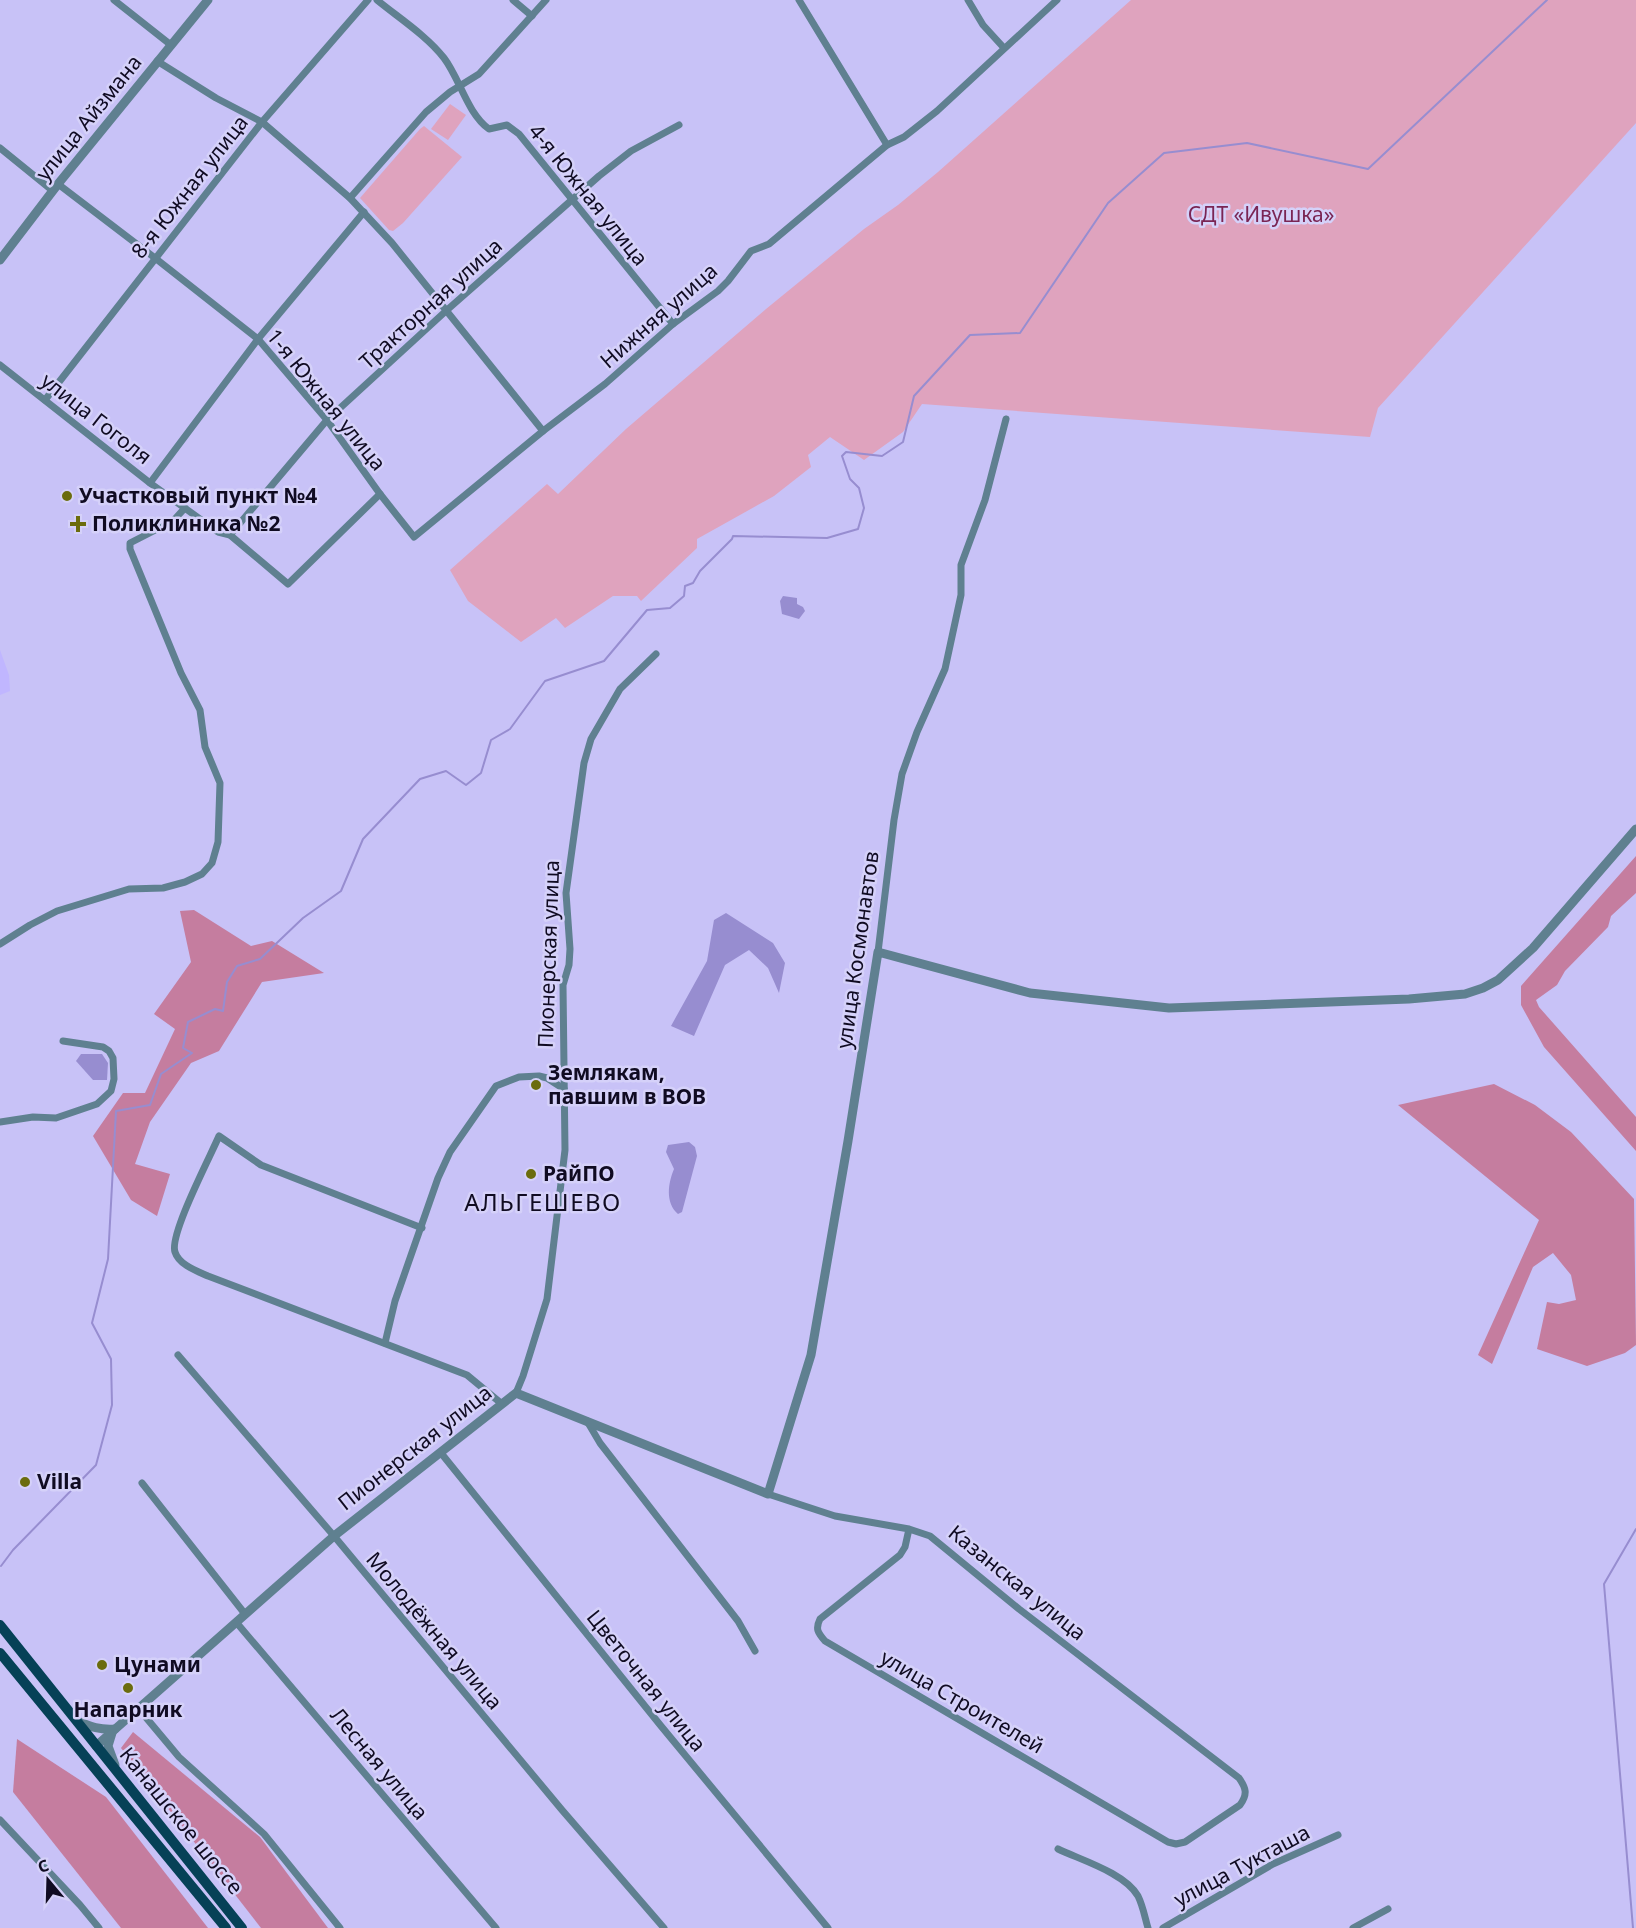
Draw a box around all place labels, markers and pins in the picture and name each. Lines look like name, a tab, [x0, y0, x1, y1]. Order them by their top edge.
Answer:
place label: Участковый пункт №4	[79, 481, 317, 509]
marker: Участковый пункт №4	[60, 489, 74, 503]
place label: Поликлиника №2	[92, 509, 280, 537]
marker: Поликлиника №2	[69, 515, 87, 533]
place label: Землякам, павшим в ВОВ	[548, 1058, 706, 1110]
marker: Землякам, павшим в ВОВ	[529, 1078, 543, 1092]
place label: РайПО	[543, 1159, 615, 1187]
marker: РайПО	[524, 1167, 538, 1181]
place label: Villa	[37, 1467, 82, 1495]
marker: Villa	[18, 1475, 32, 1489]
place label: Цунами	[114, 1650, 201, 1678]
marker: Цунами	[95, 1658, 109, 1672]
marker: Напарник	[121, 1681, 135, 1695]
place label: Напарник	[73, 1695, 183, 1723]

